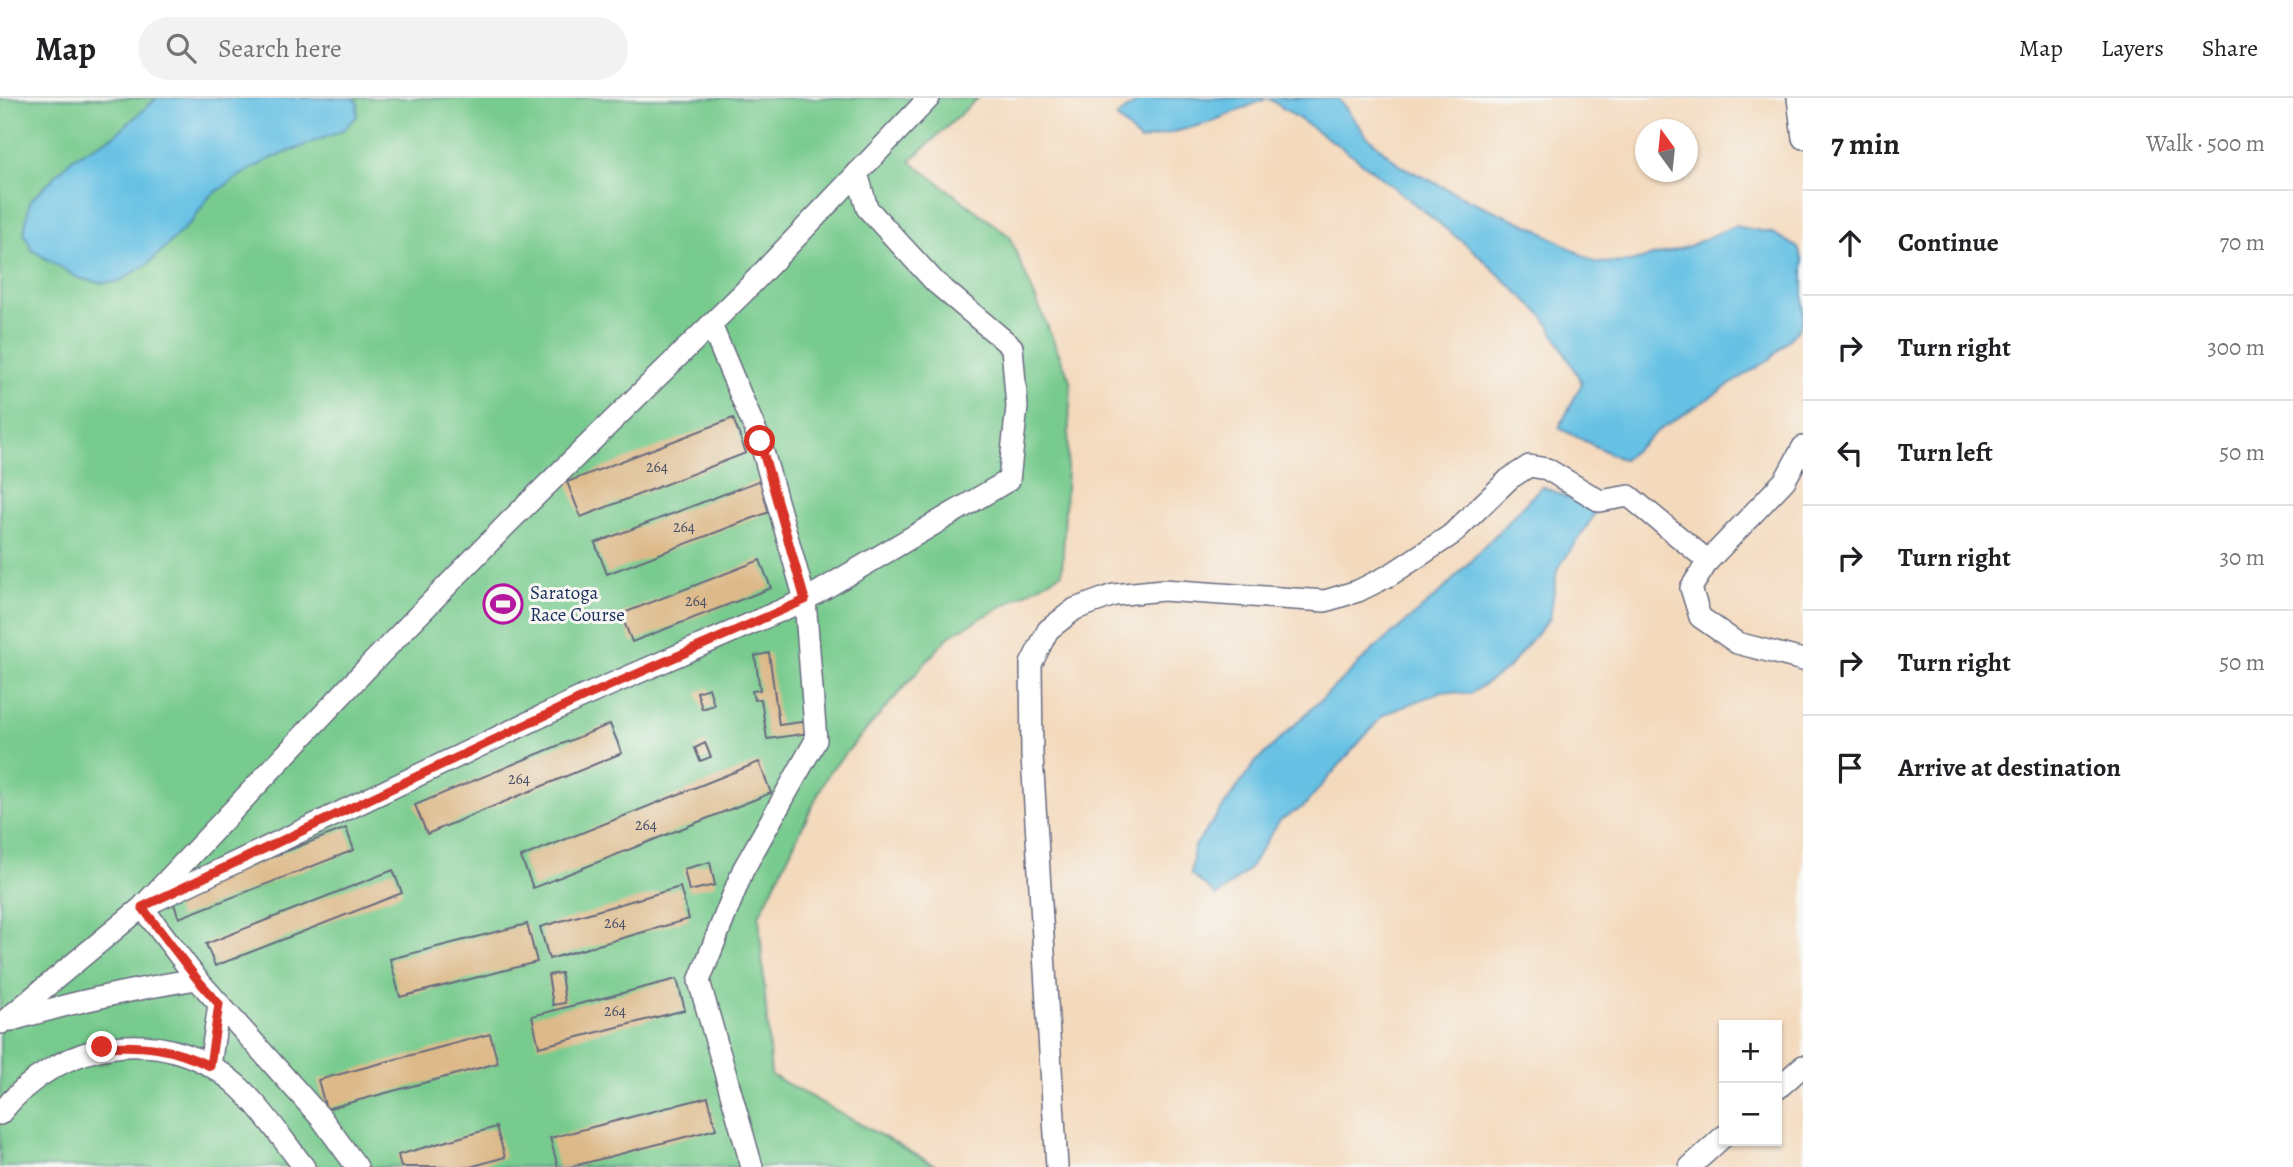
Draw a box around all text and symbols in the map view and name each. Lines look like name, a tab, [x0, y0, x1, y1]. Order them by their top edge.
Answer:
search box	[138, 17, 628, 80]
text: Map	[35, 26, 96, 71]
icon: search	[162, 29, 200, 67]
text: Search here	[218, 31, 342, 66]
text: Map	[2019, 32, 2063, 64]
text: Layers	[2101, 32, 2164, 64]
text: Share	[2202, 32, 2258, 64]
north arrow	[1635, 119, 1698, 182]
text: 7 min	[1831, 124, 1900, 164]
text: Walk · 500 m	[2146, 128, 2265, 159]
icon: ahead	[1831, 224, 1869, 262]
text: Continue	[1898, 225, 1999, 260]
text: 70 m	[2219, 227, 2265, 258]
icon: right	[1831, 329, 1869, 367]
text: Turn right	[1898, 330, 2011, 365]
text: 300 m	[2207, 332, 2265, 363]
route start	[744, 425, 775, 456]
icon: left	[1831, 434, 1869, 472]
text: Turn left	[1898, 435, 1993, 470]
text: 50 m	[2219, 437, 2265, 468]
house number: 264	[646, 456, 668, 478]
house number: 264	[673, 516, 695, 538]
icon: right	[1831, 539, 1869, 577]
text: Turn right	[1898, 540, 2011, 575]
text: 30 m	[2219, 542, 2265, 573]
place label: Saratoga Race Course	[530, 580, 625, 628]
sports icon: Saratoga Race Course	[482, 583, 524, 625]
house number: 264	[685, 590, 707, 612]
icon: right	[1831, 644, 1869, 682]
text: Turn right	[1898, 645, 2011, 680]
text: 50 m	[2219, 647, 2265, 678]
icon: arrive	[1831, 749, 1869, 787]
text: Arrive at destination	[1898, 750, 2121, 785]
house number: 264	[508, 768, 530, 790]
house number: 264	[635, 814, 657, 836]
house number: 264	[604, 912, 626, 934]
house number: 264	[604, 1000, 626, 1022]
map controls	[1719, 1020, 1782, 1146]
button: +	[1719, 1020, 1782, 1083]
route end	[86, 1031, 117, 1062]
button: −	[1719, 1083, 1782, 1146]

